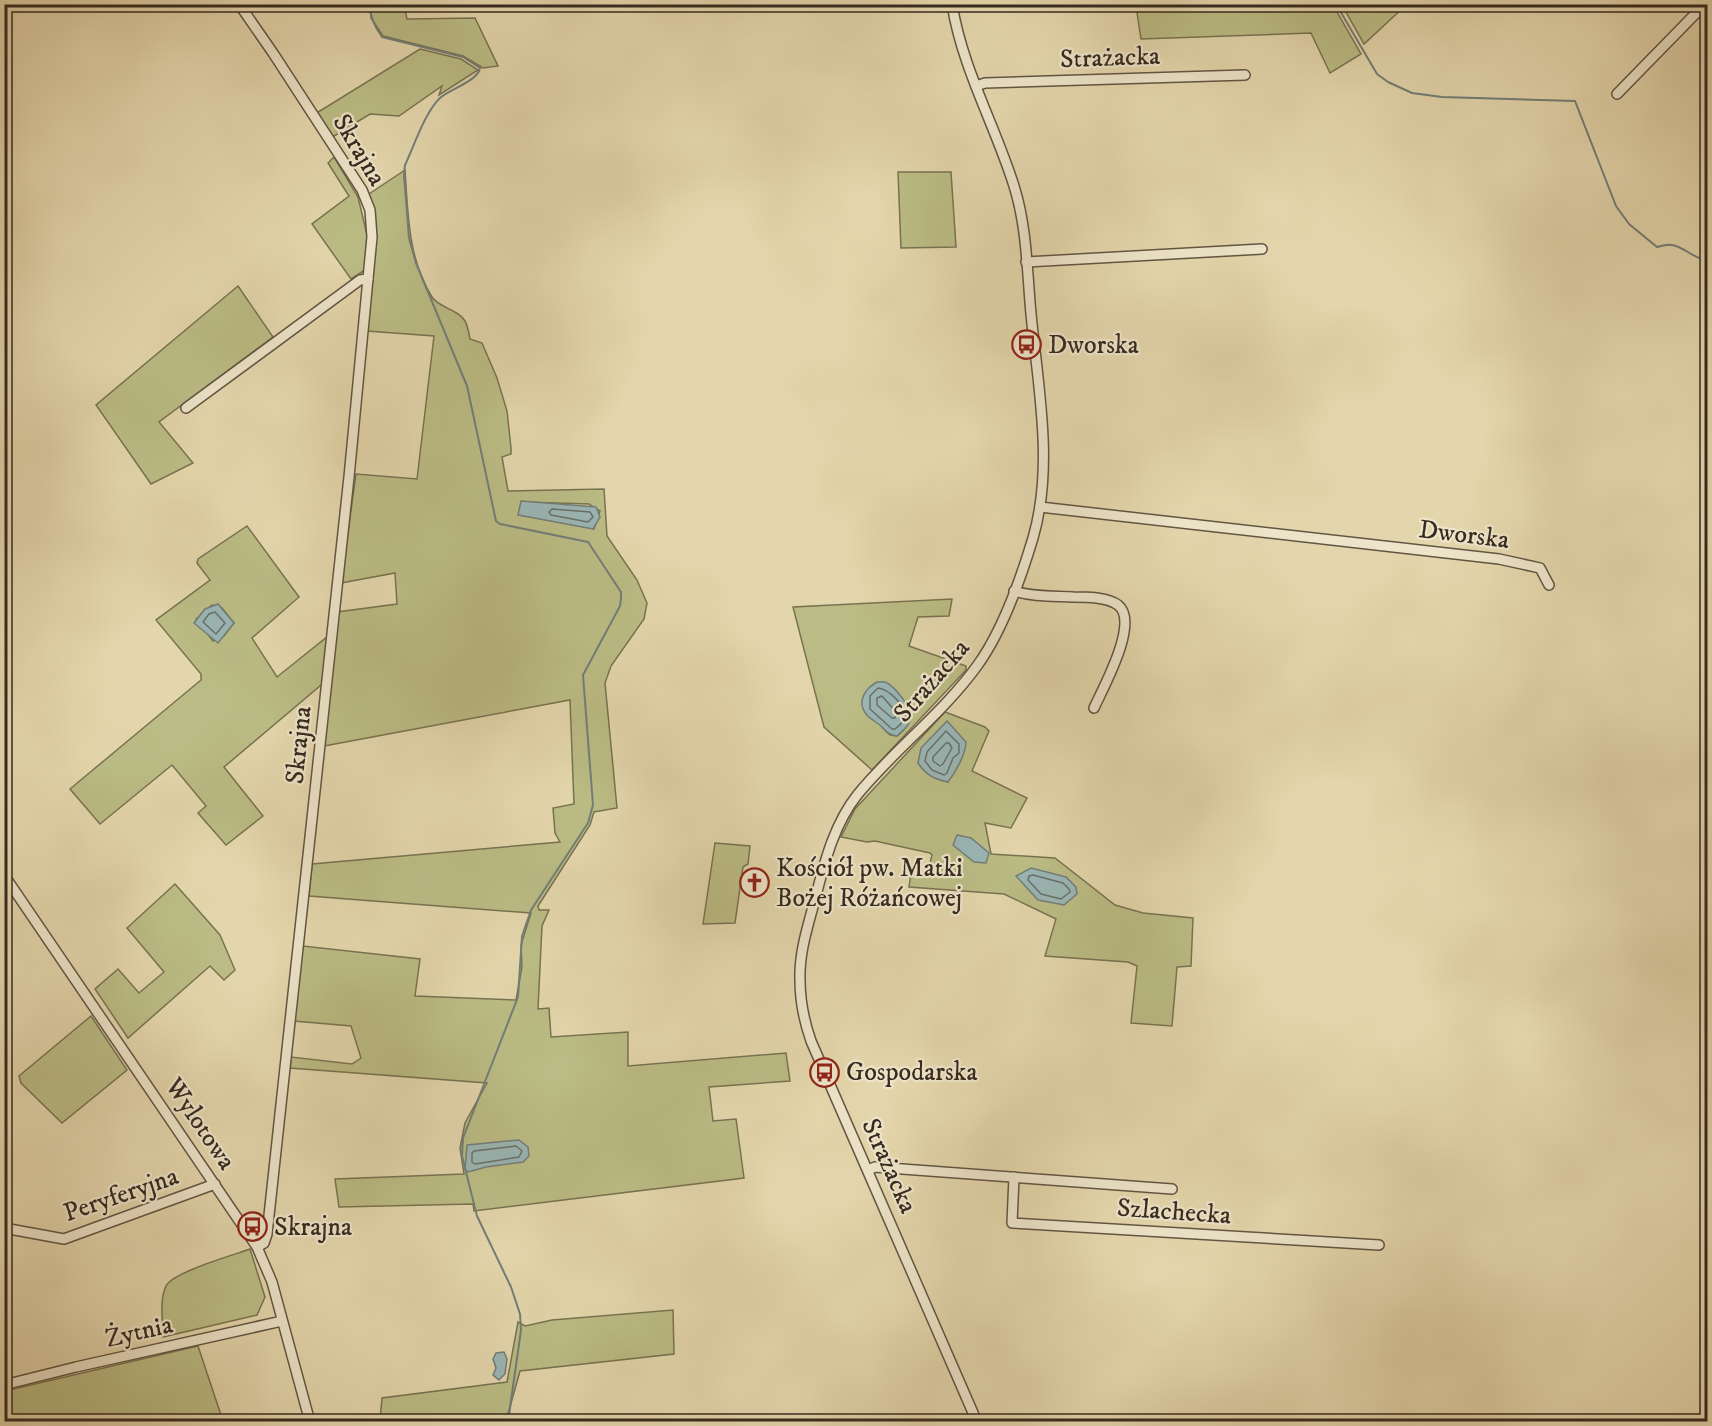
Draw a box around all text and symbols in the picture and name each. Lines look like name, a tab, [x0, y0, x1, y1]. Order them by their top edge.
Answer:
street label: Strażacka	[1059, 40, 1161, 76]
street label: Skrajna	[325, 108, 393, 192]
bus stop icon: Dworska	[1011, 329, 1043, 361]
place label: Dworska	[1048, 329, 1139, 362]
street label: Dworska	[1417, 513, 1511, 557]
street label: Strażacka	[887, 632, 977, 730]
street label: Skrajna	[279, 704, 319, 786]
place label: Kościół pw. Matki Bożej Różańcowej	[776, 852, 963, 915]
church icon: Kościół pw. Matki Bożej Różańcowej	[739, 867, 771, 899]
bus stop icon: Gospodarska	[809, 1056, 841, 1088]
place label: Gospodarska	[846, 1056, 978, 1089]
street label: Wylotowa	[157, 1071, 243, 1176]
street label: Strażacka	[854, 1114, 924, 1218]
street label: Peryferyjna	[59, 1160, 183, 1230]
street label: Szlachecka	[1116, 1192, 1232, 1232]
bus stop icon: Skrajna	[237, 1211, 269, 1243]
place label: Skrajna	[274, 1211, 352, 1244]
street label: Żytnia	[102, 1308, 176, 1356]

